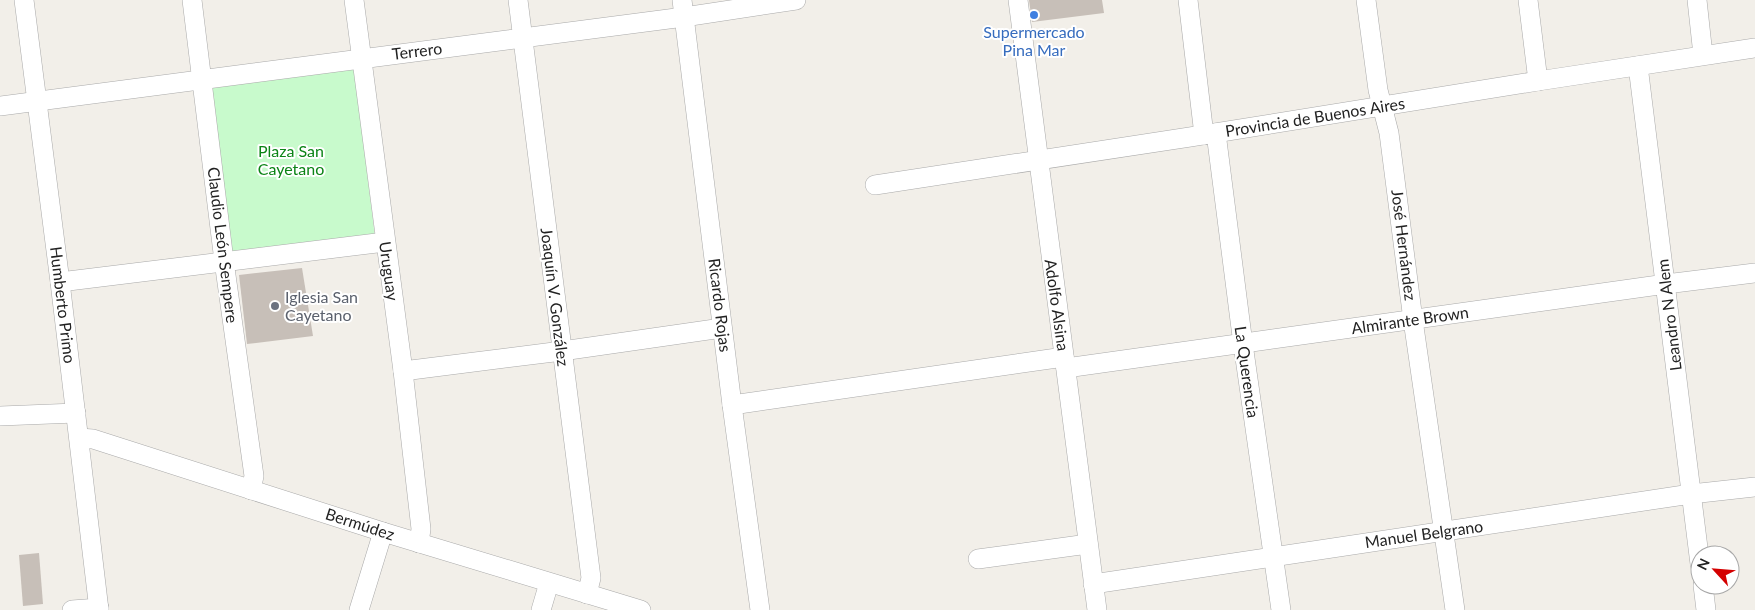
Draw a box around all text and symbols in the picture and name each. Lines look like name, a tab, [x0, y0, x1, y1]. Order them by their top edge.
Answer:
marker: Supermercado Pina Mar	[1028, 9, 1040, 21]
place label: Supermercado Pina Mar	[983, 22, 1085, 59]
street label: Terrero	[391, 38, 443, 63]
street label: Provincia de Buenos Aires	[1224, 93, 1406, 140]
park label: Plaza San Cayetano	[258, 141, 324, 178]
street label: Claudio León Sempere	[204, 166, 242, 324]
street label: José Hernández	[1388, 188, 1421, 302]
street label: Joaquín V. González	[538, 227, 573, 367]
street label: Uruguay	[376, 240, 403, 302]
street label: Humberto Primo	[47, 245, 80, 364]
street label: Ricardo Rojas	[705, 257, 736, 353]
street label: Adolfo Alsina	[1042, 258, 1073, 352]
street label: Leandro N Alem	[1652, 258, 1685, 372]
place label: Iglesia San Cayetano	[285, 287, 358, 324]
marker: Iglesia San Cayetano	[269, 300, 281, 312]
street label: Almirante Brown	[1350, 302, 1470, 337]
street label: La Querencia	[1232, 325, 1263, 419]
street label: Bermúdez	[323, 503, 397, 544]
street label: Manuel Belgrano	[1364, 516, 1484, 551]
north arrow	[1690, 545, 1740, 595]
text: N	[1693, 556, 1713, 573]

